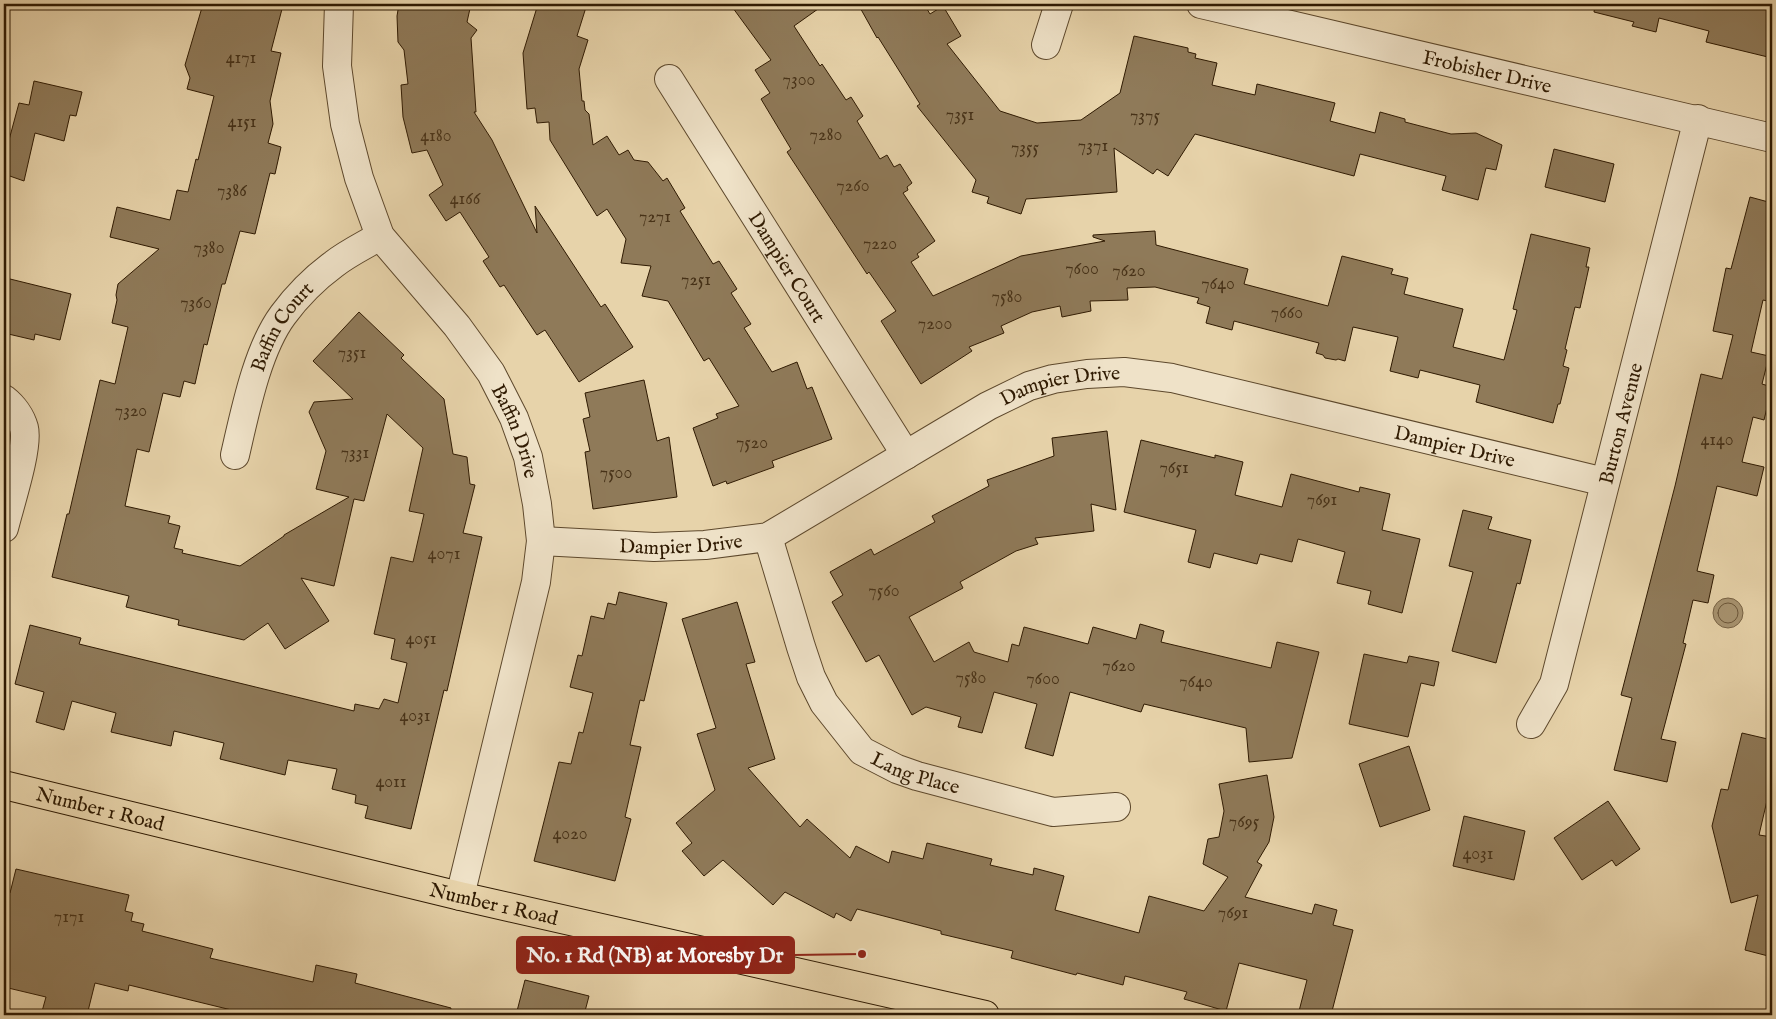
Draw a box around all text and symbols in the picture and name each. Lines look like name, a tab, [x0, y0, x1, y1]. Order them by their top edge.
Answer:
street label: Frobisher Drive	[1420, 45, 1554, 100]
house number: 4171	[226, 47, 256, 70]
house number: 7300	[783, 69, 815, 92]
house number: 7351	[946, 104, 974, 127]
house number: 7375	[1130, 105, 1161, 128]
house number: 4151	[228, 111, 256, 134]
house number: 7280	[810, 124, 842, 147]
house number: 4180	[420, 125, 452, 148]
house number: 7371	[1078, 135, 1108, 158]
house number: 7355	[1011, 137, 1040, 160]
house number: 7260	[836, 175, 870, 198]
house number: 7386	[217, 180, 247, 203]
house number: 4166	[450, 188, 481, 211]
house number: 7271	[639, 206, 671, 229]
street label: Dampier Court	[742, 207, 831, 328]
house number: 7220	[863, 233, 897, 256]
house number: 7380	[193, 237, 225, 260]
house number: 7600	[1065, 258, 1099, 281]
house number: 7620	[1112, 260, 1146, 283]
house number: 7251	[681, 269, 711, 292]
house number: 7640	[1201, 273, 1235, 296]
street label: Baffin Court	[246, 277, 319, 375]
house number: 7580	[992, 286, 1022, 309]
house number: 7360	[180, 292, 212, 315]
house number: 7660	[1271, 302, 1303, 325]
house number: 7200	[918, 313, 952, 336]
house number: 7351	[338, 342, 366, 365]
street label: Burton Avenue	[1594, 360, 1649, 487]
street label: Dampier Drive	[996, 361, 1121, 412]
street label: Baffin Drive	[485, 380, 543, 480]
house number: 7320	[115, 400, 147, 423]
street label: Dampier Drive	[1391, 421, 1518, 474]
house number: 4140	[1700, 429, 1734, 452]
house number: 7520	[736, 432, 768, 455]
house number: 7331	[341, 442, 369, 465]
house number: 7651	[1159, 457, 1189, 480]
house number: 7500	[600, 462, 632, 485]
house number: 7691	[1307, 489, 1337, 512]
street label: Dampier Drive	[618, 529, 744, 561]
house number: 4071	[428, 543, 460, 566]
house number: 7560	[868, 580, 900, 603]
house number: 4051	[406, 628, 436, 651]
house number: 7620	[1102, 655, 1136, 678]
house number: 7580	[956, 667, 986, 690]
house number: 7600	[1026, 668, 1060, 691]
house number: 7640	[1179, 671, 1213, 694]
house number: 4031	[399, 705, 431, 728]
street label: Lang Place	[866, 747, 962, 801]
house number: 4011	[376, 771, 406, 794]
street label: Number 1 Road	[33, 782, 167, 838]
house number: 7695	[1229, 811, 1260, 834]
house number: 4020	[553, 823, 587, 846]
house number: 4031	[1462, 843, 1494, 866]
street label: Number 1 Road	[427, 878, 561, 932]
house number: 7691	[1218, 902, 1248, 925]
house number: 7171	[54, 906, 84, 929]
callout: No. 1 Rd (NB) at Moresby Dr	[517, 937, 794, 973]
text: No. 1 Rd (NB) at Moresby Dr	[526, 943, 784, 970]

